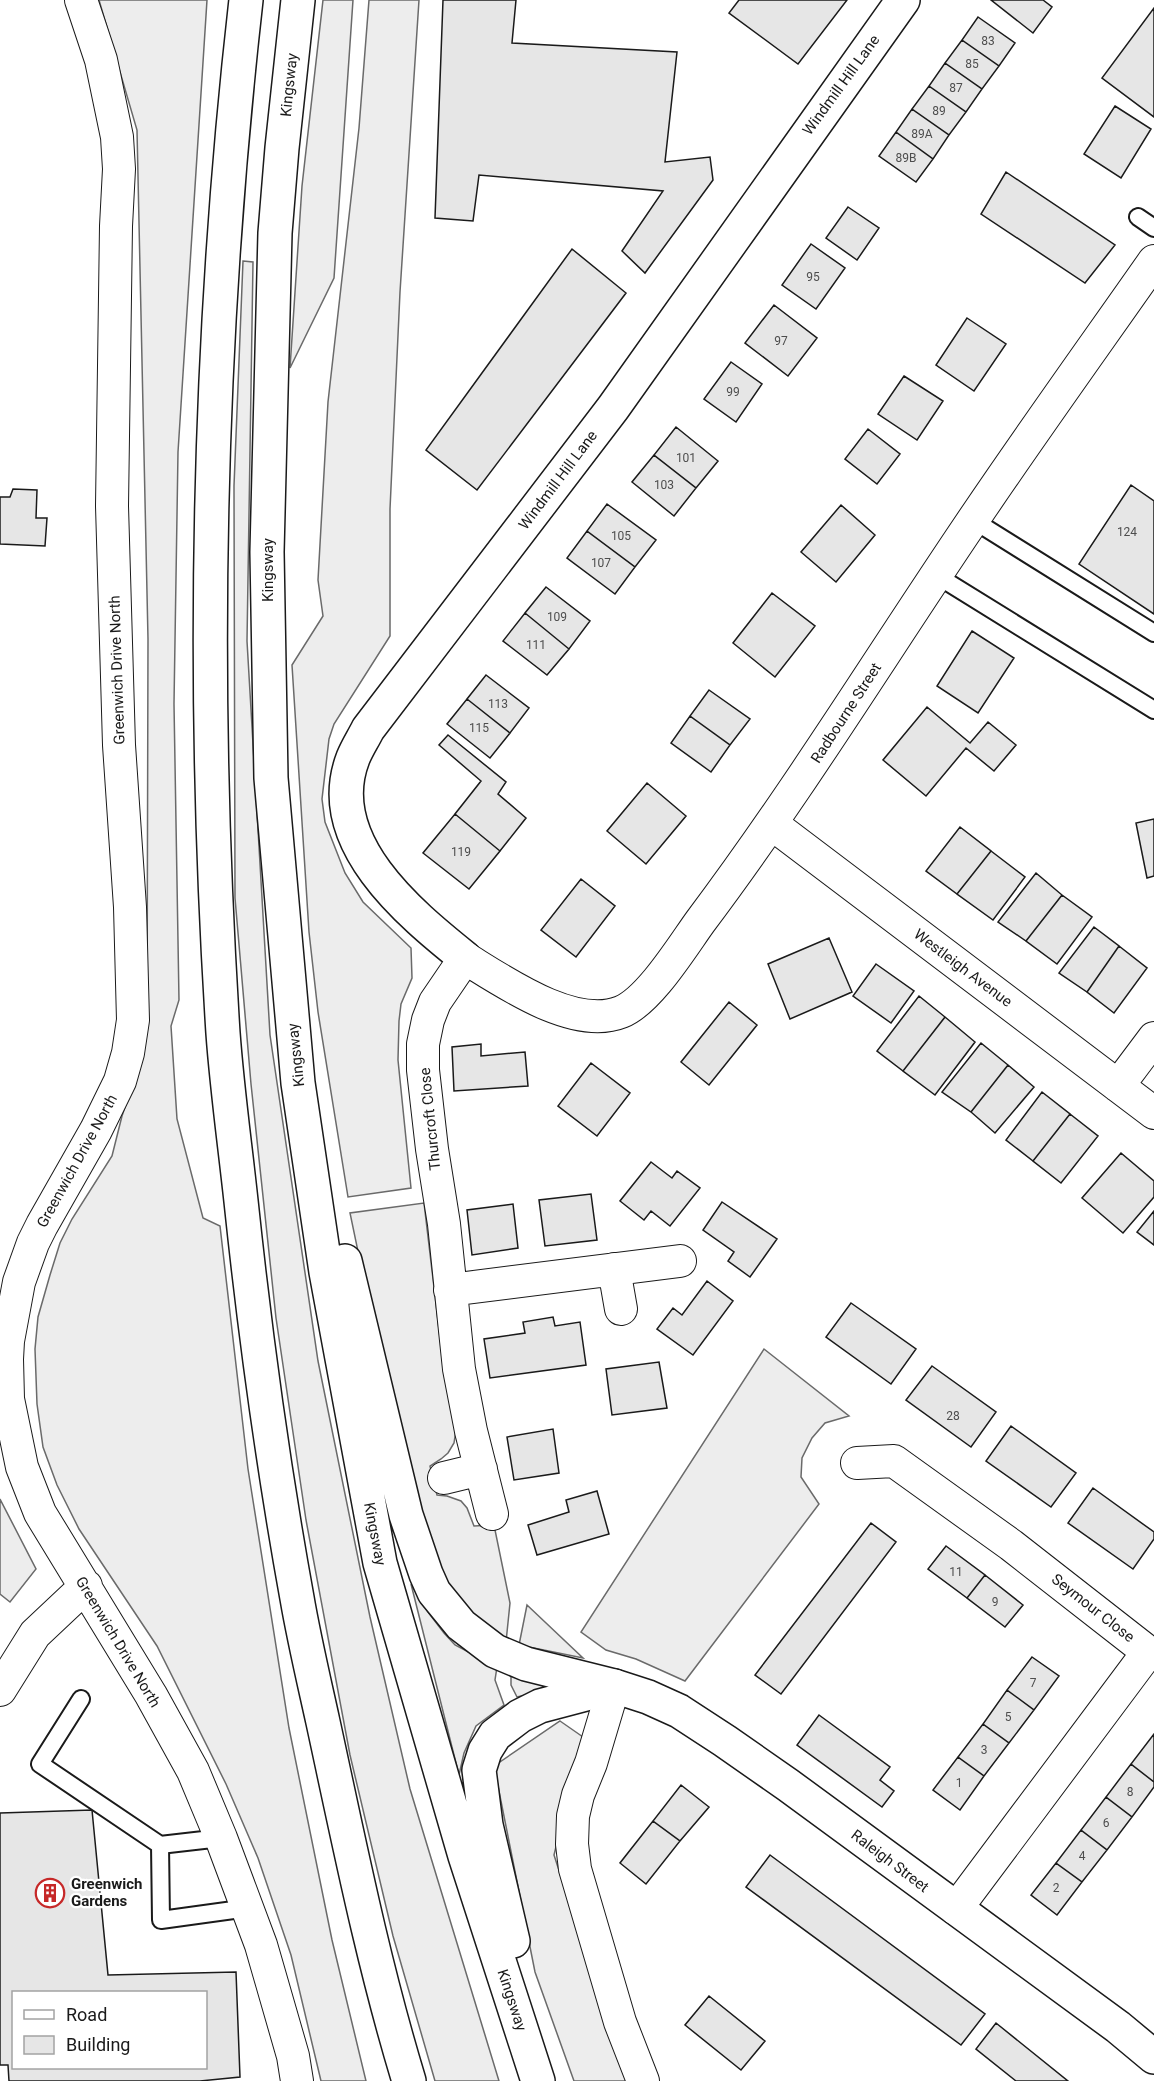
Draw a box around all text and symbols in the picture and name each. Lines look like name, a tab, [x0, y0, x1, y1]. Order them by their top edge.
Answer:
street label: Windmill Hill Lane	[799, 31, 883, 139]
house number: 83	[981, 34, 995, 48]
street label: Kingsway	[277, 52, 301, 118]
house number: 85	[965, 57, 979, 71]
house number: 87	[949, 81, 963, 95]
house number: 89	[932, 104, 946, 118]
house number: 89A	[911, 127, 933, 141]
house number: 89B	[896, 151, 916, 165]
house number: 95	[806, 270, 820, 284]
house number: 97	[774, 334, 788, 348]
house number: 99	[726, 385, 740, 399]
street label: Windmill Hill Lane	[515, 427, 601, 533]
house number: 101	[676, 451, 696, 465]
house number: 103	[654, 478, 674, 492]
house number: 124	[1117, 525, 1137, 539]
house number: 105	[611, 529, 631, 543]
street label: Kingsway	[259, 538, 277, 602]
house number: 107	[591, 556, 611, 570]
street label: Greenwich Drive North	[105, 595, 129, 745]
house number: 109	[547, 610, 567, 624]
house number: 111	[526, 638, 546, 652]
street label: Radbourne Street	[807, 659, 885, 766]
house number: 113	[488, 697, 508, 711]
house number: 115	[469, 721, 489, 735]
house number: 119	[451, 845, 471, 859]
street label: Westleigh Avenue	[910, 925, 1016, 1011]
street label: Kingsway	[284, 1022, 308, 1088]
street label: Thurcroft Close	[416, 1067, 444, 1171]
street label: Greenwich Drive North	[33, 1091, 121, 1231]
house number: 28	[946, 1409, 960, 1423]
street label: Kingsway	[360, 1501, 390, 1567]
house number: 11	[949, 1565, 963, 1579]
street label: Seymour Close	[1048, 1570, 1138, 1646]
street label: Greenwich Drive North	[72, 1573, 164, 1711]
house number: 9	[992, 1595, 998, 1609]
house number: 7	[1030, 1676, 1037, 1690]
house number: 5	[1005, 1710, 1012, 1724]
house number: 3	[981, 1743, 987, 1757]
house number: 1	[956, 1776, 962, 1790]
house number: 8	[1127, 1785, 1134, 1799]
house number: 6	[1103, 1816, 1110, 1830]
street label: Raleigh Street	[848, 1826, 932, 1896]
house number: 4	[1079, 1849, 1086, 1863]
place label: Greenwich Gardens	[71, 1875, 142, 1910]
building icon: Greenwich Gardens	[34, 1877, 66, 1909]
house number: 2	[1053, 1881, 1060, 1895]
street label: Kingsway	[494, 1967, 530, 2033]
legend	[12, 1991, 207, 2069]
text: Road	[66, 2004, 107, 2025]
text: Building	[66, 2034, 130, 2055]

